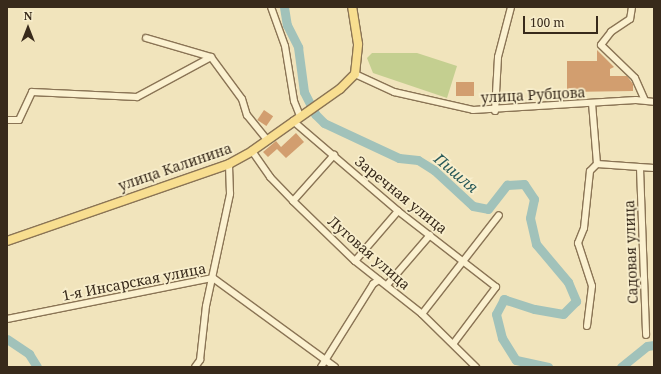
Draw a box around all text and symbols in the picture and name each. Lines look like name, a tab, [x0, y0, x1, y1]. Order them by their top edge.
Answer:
north arrow	[8, 8, 48, 48]
text: N	[24, 8, 32, 23]
scale bar	[525, 8, 600, 34]
text: 100 m	[530, 14, 565, 31]
street label: улица Рубцова	[480, 84, 586, 106]
street label: улица Калинина	[116, 140, 234, 194]
water label: Пишля	[430, 149, 482, 197]
street label: Заречная улица	[352, 153, 450, 237]
street label: Садовая улица	[621, 200, 641, 304]
street label: Луговая улица	[324, 213, 414, 293]
street label: 1-я Инсарская улица	[61, 260, 207, 304]

